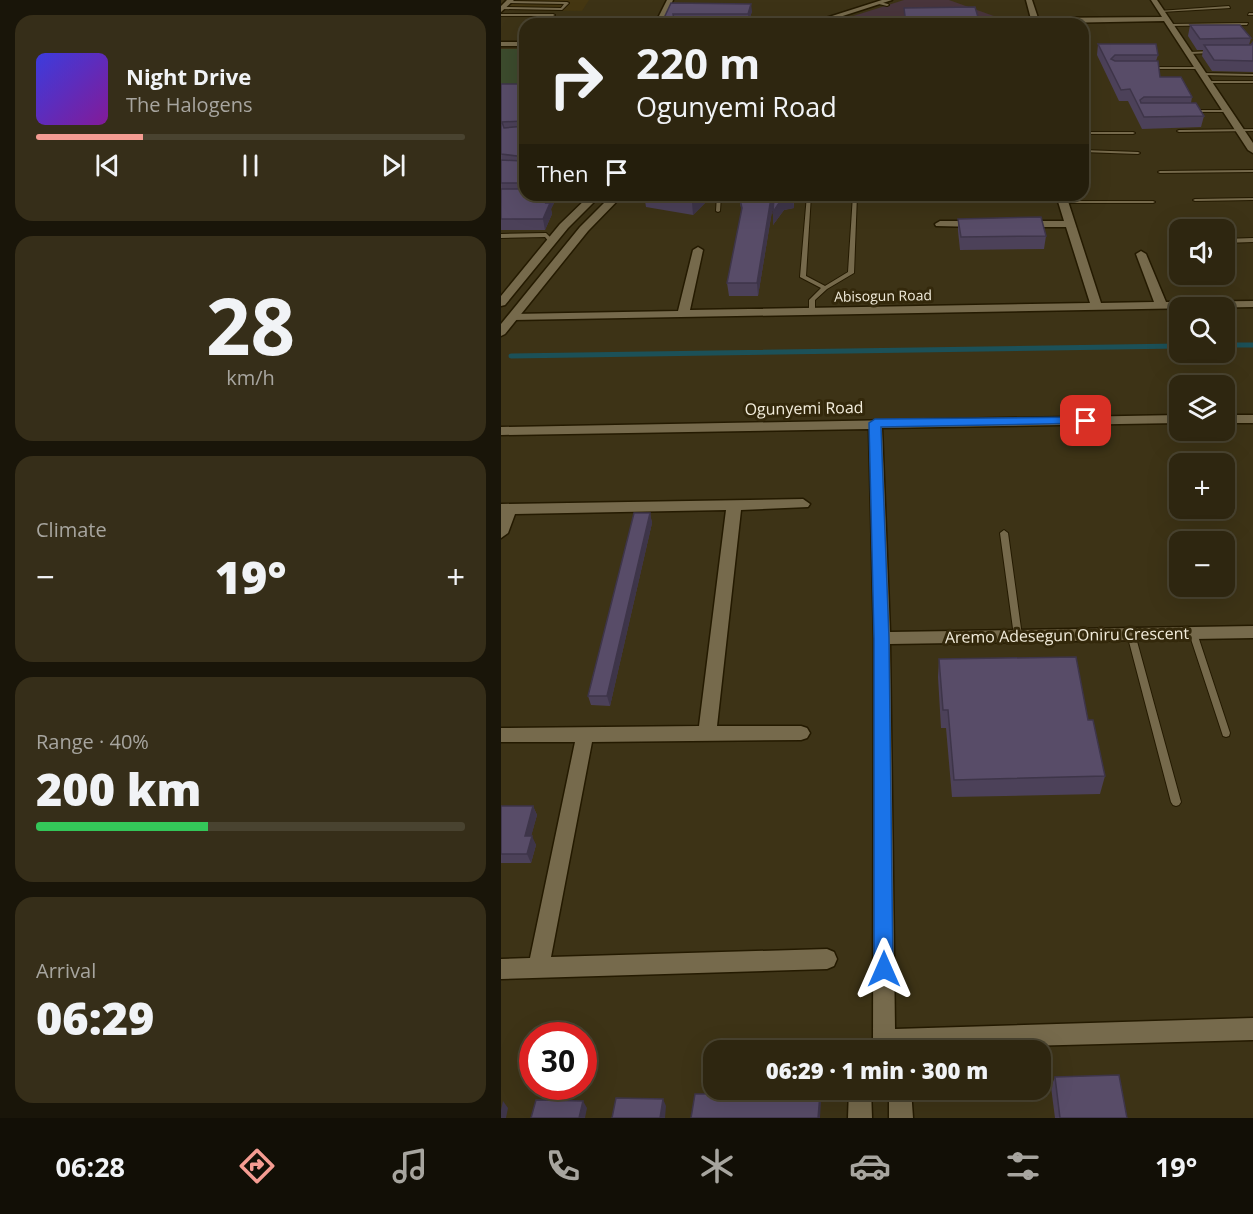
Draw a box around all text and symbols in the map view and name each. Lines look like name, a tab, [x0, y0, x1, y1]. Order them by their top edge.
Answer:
text: 220 m	[636, 34, 760, 91]
icon: right	[537, 42, 615, 120]
text: Night Drive	[126, 61, 251, 91]
text: Ogunyemi Road	[636, 88, 837, 125]
text: The Halogens	[126, 91, 253, 118]
icon: previous	[91, 149, 124, 182]
icon: pause	[234, 149, 267, 182]
icon: next	[377, 149, 410, 182]
icon: arrive	[600, 156, 633, 189]
text: Then	[537, 158, 588, 188]
map controls	[1169, 219, 1235, 597]
button: sound	[1169, 219, 1235, 285]
text: 28	[206, 272, 295, 378]
street label: Abisogun Road	[834, 285, 932, 306]
button: search	[1169, 297, 1235, 363]
text: km/h	[226, 364, 275, 391]
button: layers	[1169, 375, 1235, 441]
pin	[1060, 395, 1111, 446]
street label: Ogunyemi Road	[744, 396, 864, 420]
icon: arrive	[1069, 404, 1102, 437]
button: +	[1169, 453, 1235, 519]
text: Climate	[36, 516, 107, 543]
button: −	[1169, 531, 1235, 597]
text: 19°	[215, 546, 286, 607]
text: −	[36, 554, 55, 599]
text: +	[446, 554, 465, 599]
street label: Aremo Adesegun Oniru Crescent	[945, 622, 1190, 648]
text: Range · 40%	[36, 728, 149, 755]
text: 200 km	[36, 758, 201, 819]
position arrow	[852, 937, 916, 1001]
text: Arrival	[36, 957, 96, 984]
text: 06:29	[36, 987, 154, 1048]
speed limit sign: 30	[519, 1022, 597, 1100]
text: 06:29 · 1 min · 300 m	[766, 1055, 988, 1085]
icon: directions	[236, 1145, 278, 1187]
icon: music	[389, 1145, 431, 1187]
icon: phone	[542, 1145, 584, 1187]
icon: climate	[696, 1145, 738, 1187]
icon: car	[849, 1145, 891, 1187]
icon: filters	[1002, 1145, 1044, 1187]
text: 06:28	[56, 1148, 125, 1185]
text: 19°	[1155, 1148, 1197, 1185]

